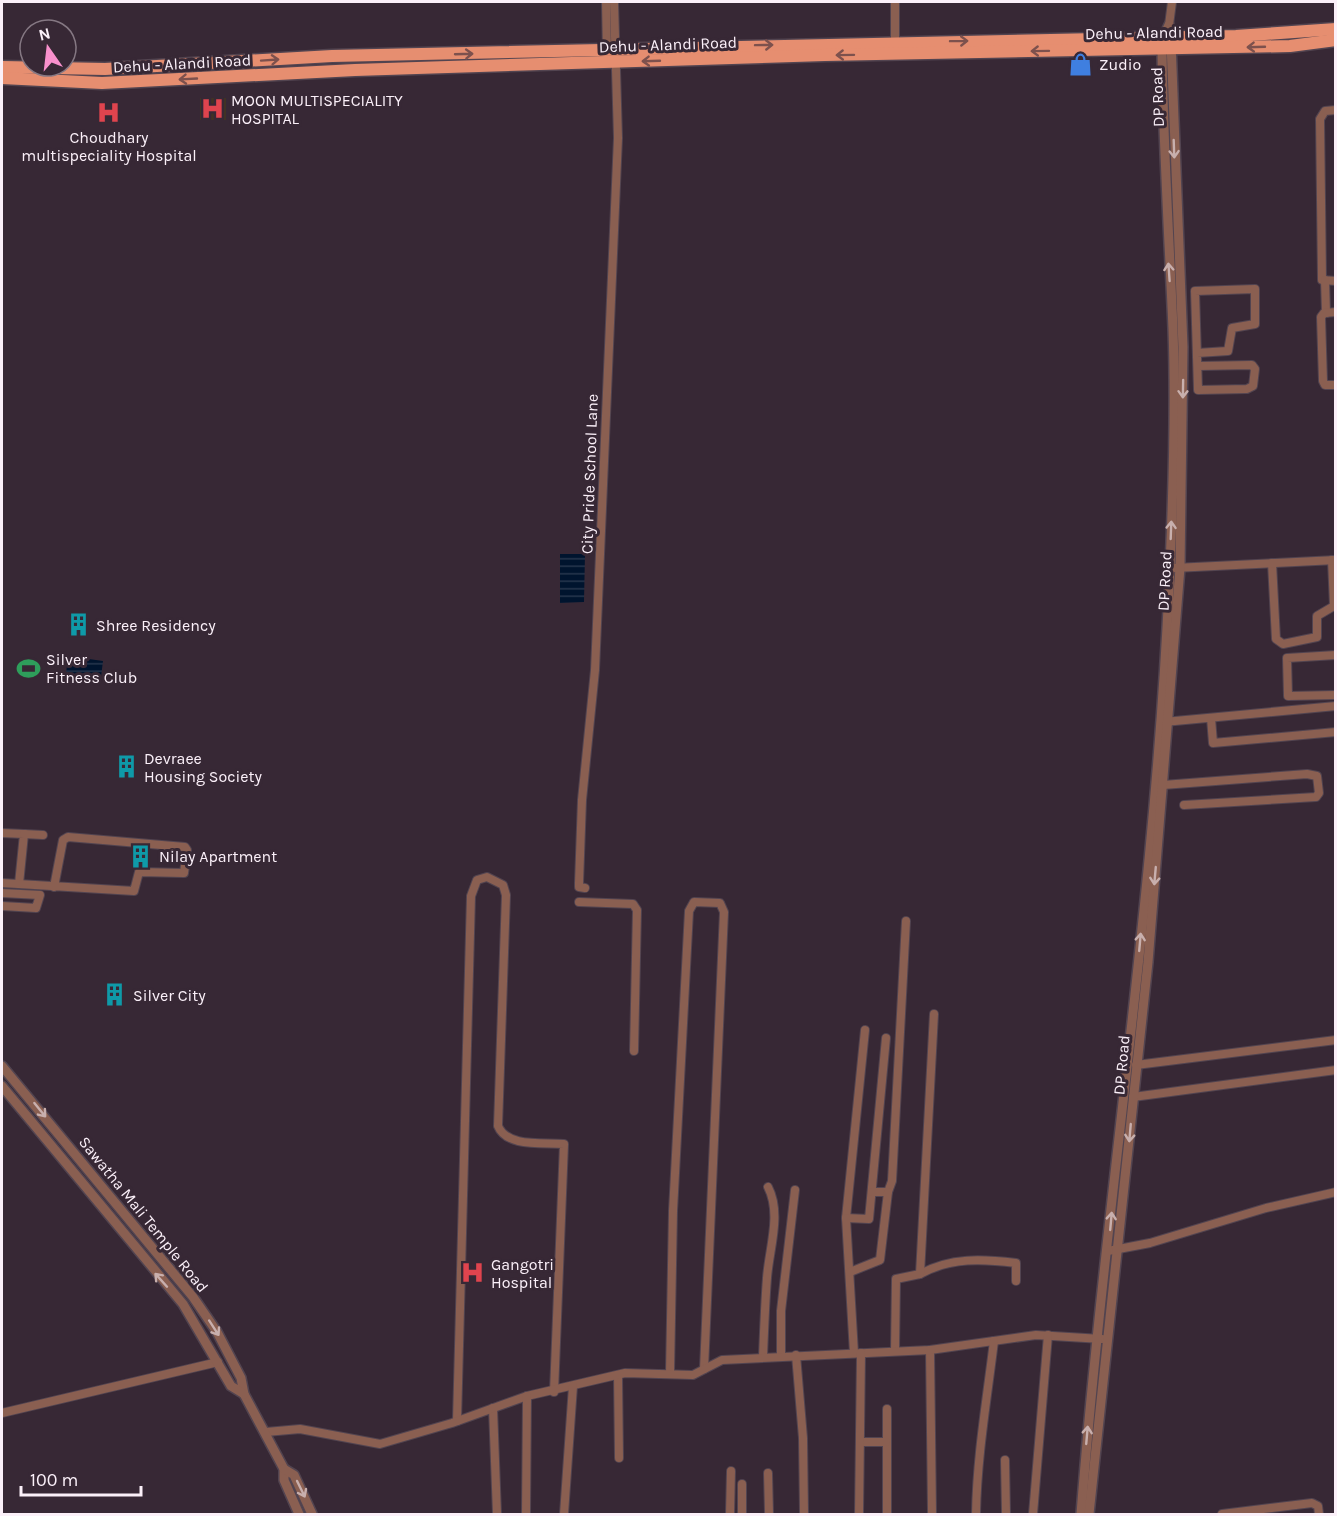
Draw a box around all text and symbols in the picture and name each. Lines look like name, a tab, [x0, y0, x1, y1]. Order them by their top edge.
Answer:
north arrow	[18, 18, 78, 78]
street label: Dehu - Alandi Road	[1085, 22, 1223, 43]
text: N	[37, 23, 52, 45]
street label: Dehu - Alandi Road	[599, 33, 737, 56]
one-way arrow	[949, 35, 969, 47]
one-way arrow	[754, 39, 774, 51]
one-way arrow	[1247, 41, 1267, 52]
one-way arrow	[1031, 45, 1051, 57]
one-way arrow	[454, 49, 474, 60]
one-way arrow	[836, 49, 856, 60]
street label: Dehu - Alandi Road	[112, 50, 252, 77]
shop icon: Zudio	[1068, 51, 1094, 77]
one-way arrow	[259, 54, 279, 65]
one-way arrow	[641, 55, 661, 66]
place label: Zudio	[1099, 55, 1141, 74]
street label: DP Road	[1147, 67, 1168, 127]
one-way arrow	[179, 73, 199, 84]
place label: MOON MULTISPECIALITY HOSPITAL	[231, 91, 403, 128]
hospital icon: MOON MULTISPECIALITY HOSPITAL	[200, 96, 226, 122]
hospital icon: Choudhary multispeciality Hospital	[96, 99, 122, 125]
place label: Choudhary multispeciality Hospital	[21, 128, 197, 165]
one-way arrow	[1169, 138, 1180, 158]
one-way arrow	[1164, 263, 1175, 282]
one-way arrow	[1177, 378, 1189, 398]
street label: City Pride School Lane	[577, 394, 602, 554]
one-way arrow	[1166, 520, 1177, 540]
street label: DP Road	[1153, 551, 1176, 612]
building icon: Shree Residency	[65, 612, 91, 638]
place label: Shree Residency	[96, 616, 216, 635]
place label: Silver Fitness Club	[46, 650, 137, 687]
sports icon: Silver Fitness Club	[15, 655, 41, 681]
place label: Devraee Housing Society	[144, 749, 262, 786]
building icon: Devraee Housing Society	[113, 754, 139, 780]
building icon: Nilay Apartment	[128, 843, 154, 869]
place label: Nilay Apartment	[159, 847, 277, 866]
one-way arrow	[1149, 866, 1160, 886]
one-way arrow	[1135, 933, 1146, 953]
building icon: Silver City	[102, 982, 128, 1008]
place label: Silver City	[133, 986, 206, 1005]
street label: DP Road	[1109, 1034, 1134, 1096]
one-way arrow	[33, 1101, 46, 1117]
one-way arrow	[1124, 1123, 1135, 1143]
street label: Sawatha Mali Temple Road	[75, 1132, 212, 1296]
one-way arrow	[1106, 1211, 1117, 1231]
place label: Gangotri Hospital	[491, 1255, 554, 1292]
hospital icon: Gangotri Hospital	[460, 1260, 486, 1286]
one-way arrow	[154, 1273, 168, 1288]
one-way arrow	[208, 1319, 220, 1336]
one-way arrow	[1082, 1426, 1093, 1446]
scale bar	[21, 1459, 141, 1497]
text: 100 m	[30, 1469, 78, 1491]
one-way arrow	[295, 1480, 307, 1498]

